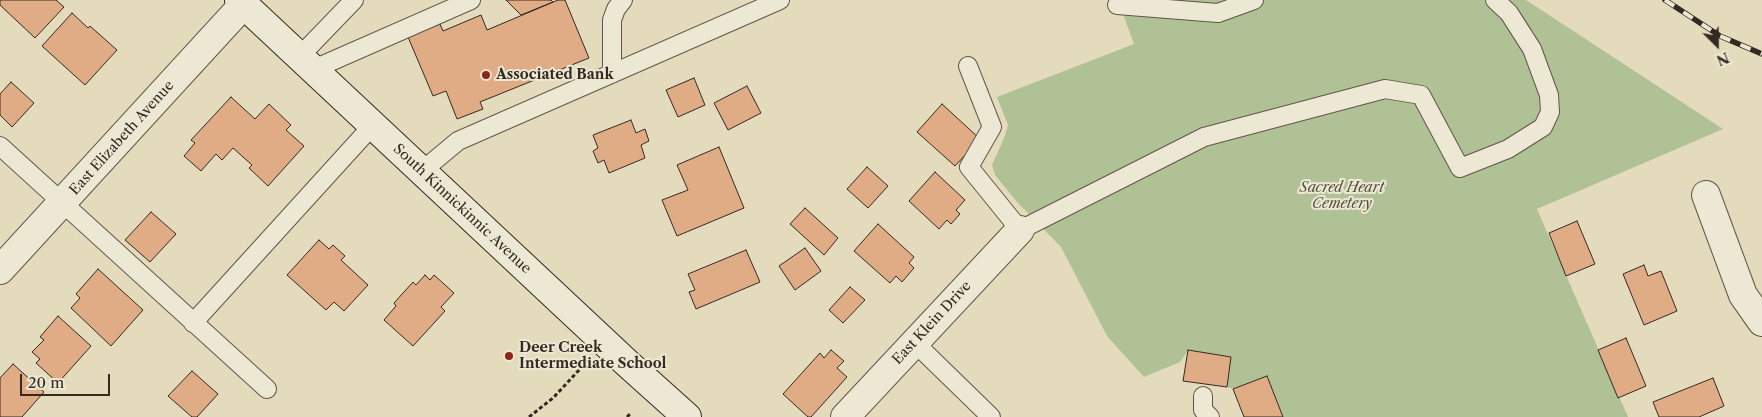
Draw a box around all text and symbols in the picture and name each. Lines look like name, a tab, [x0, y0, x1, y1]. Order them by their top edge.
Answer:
north arrow	[1692, 20, 1742, 70]
text: N	[1714, 48, 1732, 69]
place label: Associated Bank	[496, 67, 614, 83]
marker: Associated Bank	[480, 69, 492, 81]
street label: East Elizabeth Avenue	[66, 77, 178, 199]
street label: South Kinnickinnic Avenue	[390, 141, 534, 277]
park label: Sacred Heart Cemetery	[1300, 180, 1384, 212]
street label: East Klein Drive	[889, 278, 975, 368]
place label: Deer Creek Intermediate School	[519, 340, 667, 372]
marker: Deer Creek Intermediate School	[503, 350, 515, 362]
scale bar	[22, 364, 112, 396]
text: 20 m	[28, 373, 64, 392]

